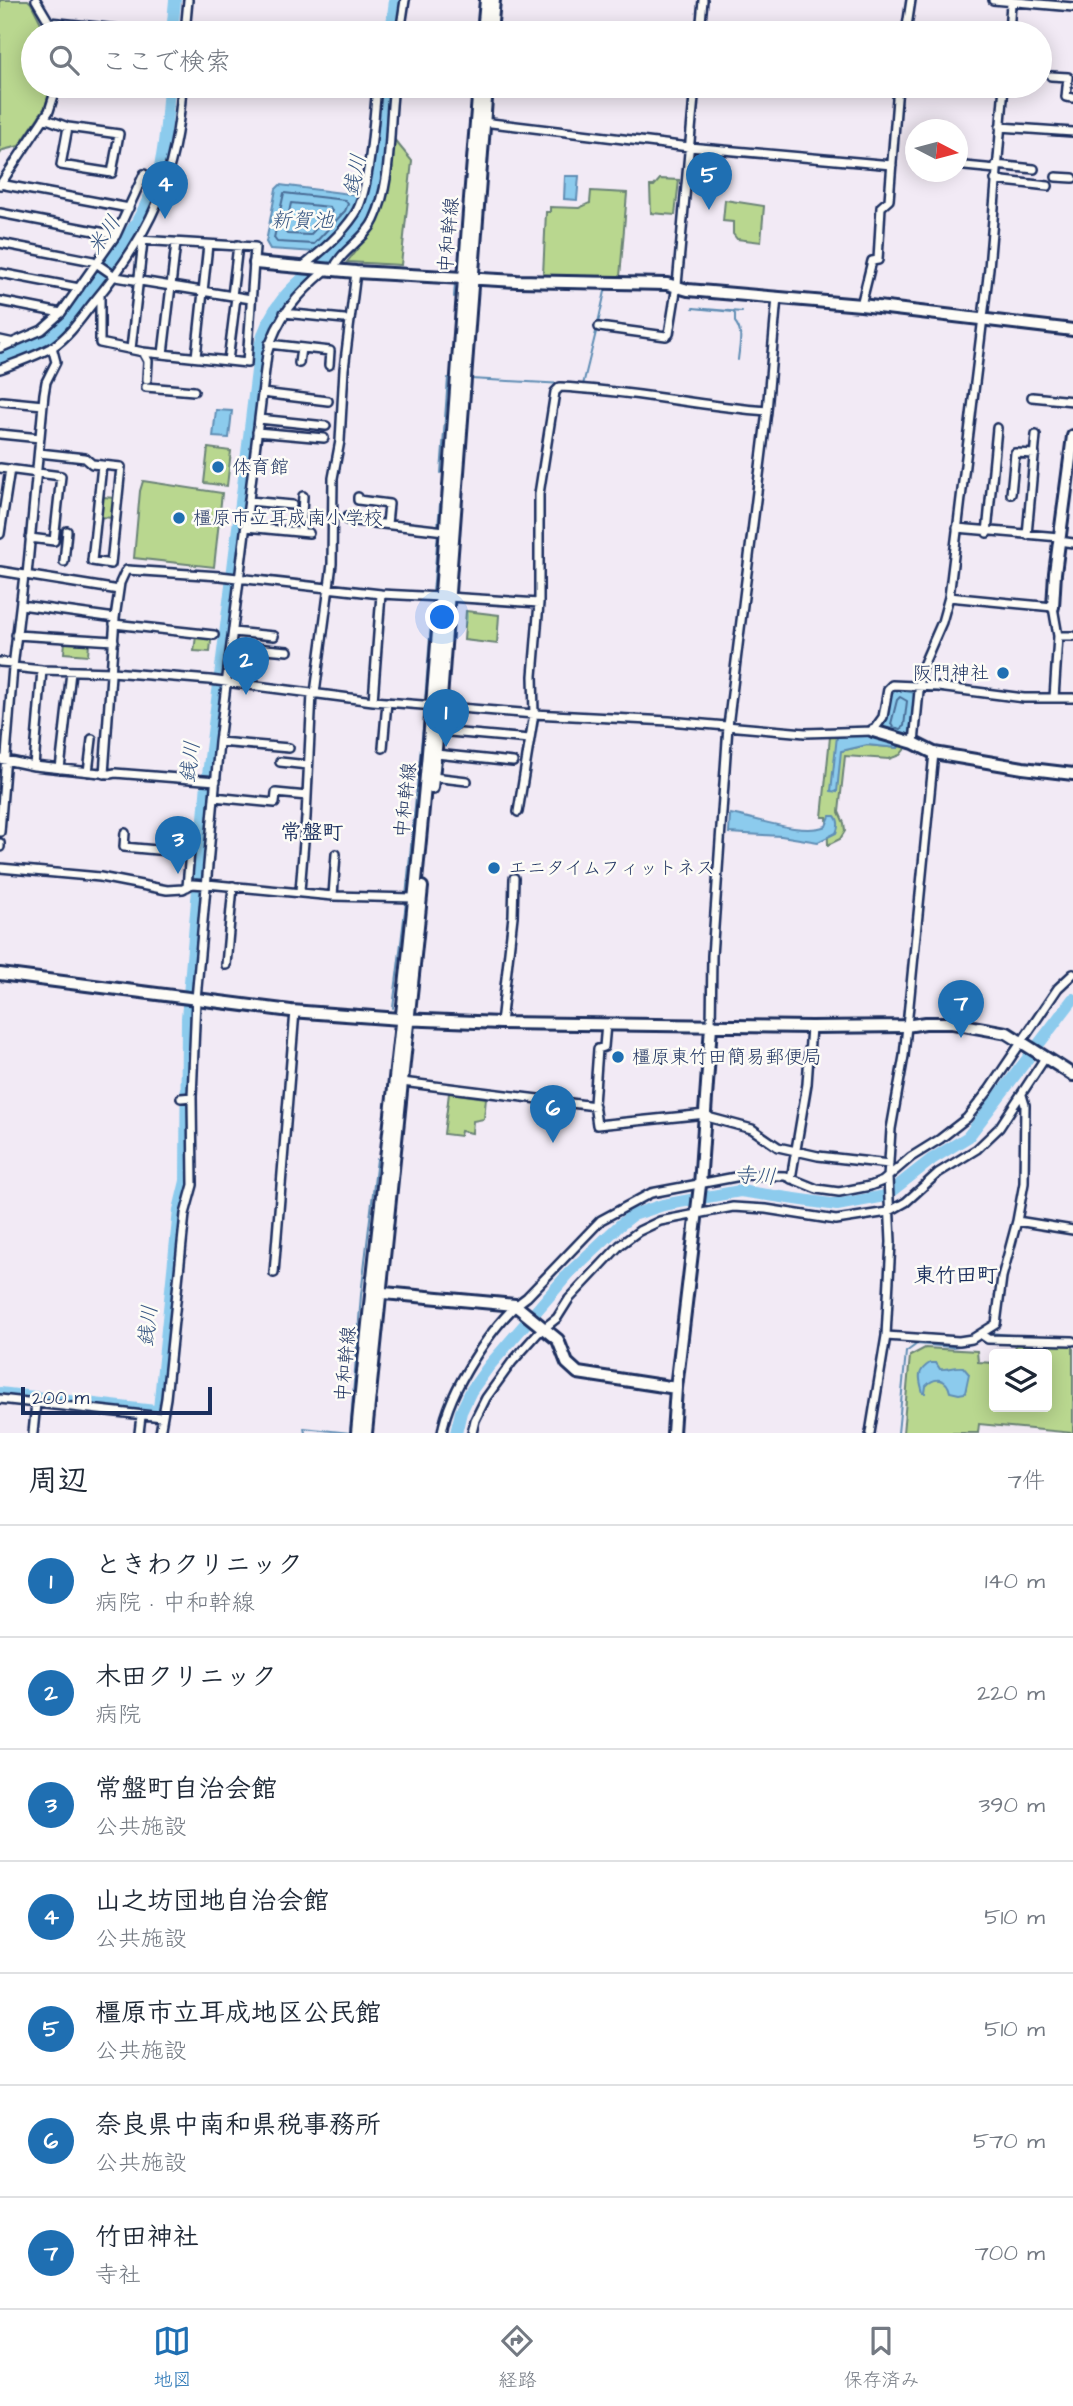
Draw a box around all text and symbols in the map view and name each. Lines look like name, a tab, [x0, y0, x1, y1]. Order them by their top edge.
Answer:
search box	[21, 21, 1052, 98]
icon: search	[45, 41, 83, 79]
text: ここで検索	[101, 44, 231, 80]
north arrow	[905, 119, 968, 182]
water label: 銭川	[336, 151, 374, 199]
pin: 5	[686, 152, 732, 210]
pin: 4	[142, 161, 188, 219]
street label: 中和幹線	[432, 196, 466, 274]
water label: 新賀池	[271, 206, 334, 235]
water label: 米川	[80, 209, 128, 261]
place label: 体育館	[232, 454, 289, 481]
marker: 体育館	[210, 459, 226, 475]
place label: 橿原市立耳成南小学校	[193, 505, 383, 532]
marker: 橿原市立耳成南小学校	[171, 510, 187, 526]
your location	[425, 600, 459, 634]
pin: 2	[223, 637, 269, 695]
place label: 阪門神社	[913, 660, 989, 687]
marker: 阪門神社	[995, 665, 1011, 681]
pin: 1	[423, 689, 469, 747]
water label: 銭川	[173, 739, 207, 785]
street label: 中和幹線	[389, 761, 423, 839]
pin: 3	[155, 816, 201, 874]
district label: 常盤町	[281, 818, 344, 847]
place label: エニタイムフィットネス	[508, 855, 715, 882]
marker: エニタイムフィットネス	[486, 860, 502, 876]
pin: 7	[938, 980, 984, 1038]
place label: 橿原東竹田簡易郵便局	[632, 1044, 822, 1071]
marker: 橿原東竹田簡易郵便局	[610, 1049, 626, 1065]
pin: 6	[530, 1085, 576, 1143]
water label: 寺川	[733, 1160, 777, 1192]
district label: 東竹田町	[914, 1261, 998, 1290]
water label: 銭川	[131, 1304, 165, 1348]
street label: 中和幹線	[329, 1325, 363, 1403]
map controls	[989, 1349, 1052, 1412]
button: layers	[989, 1349, 1052, 1412]
scale bar	[21, 1384, 212, 1416]
text: 200 m	[32, 1385, 89, 1412]
text: 周辺	[28, 1460, 88, 1502]
text: 7件	[1008, 1465, 1045, 1497]
text: ときわクリニック	[95, 1547, 303, 1583]
text: 1	[50, 1565, 52, 1597]
text: 140 m	[985, 1565, 1045, 1597]
text: 病院 · 中和幹線	[95, 1587, 255, 1619]
text: 木田クリニック	[95, 1659, 277, 1695]
text: 2	[44, 1677, 58, 1709]
text: 220 m	[977, 1677, 1045, 1709]
text: 病院	[95, 1699, 141, 1731]
text: 常盤町自治会館	[95, 1771, 277, 1807]
text: 3	[45, 1789, 57, 1821]
text: 390 m	[979, 1789, 1045, 1821]
text: 公共施設	[95, 1811, 187, 1843]
text: 山之坊団地自治会館	[95, 1883, 329, 1919]
text: 4	[43, 1901, 59, 1933]
text: 510 m	[984, 1901, 1045, 1933]
text: 公共施設	[95, 1923, 187, 1955]
text: 橿原市立耳成地区公民館	[95, 1995, 381, 2031]
text: 5	[43, 2013, 59, 2045]
text: 510 m	[984, 2013, 1045, 2045]
text: 公共施設	[95, 2035, 187, 2067]
text: 奈良県中南和県税事務所	[95, 2107, 381, 2143]
text: 6	[44, 2125, 58, 2157]
text: 570 m	[973, 2125, 1045, 2157]
text: 公共施設	[95, 2147, 187, 2179]
text: 竹田神社	[95, 2219, 199, 2255]
text: 7	[44, 2237, 58, 2269]
text: 700 m	[975, 2237, 1045, 2269]
text: 寺社	[95, 2259, 141, 2291]
tab: 地図	[153, 2322, 192, 2394]
tab: 経路	[498, 2322, 537, 2394]
tab: 保存済み	[843, 2322, 920, 2394]

